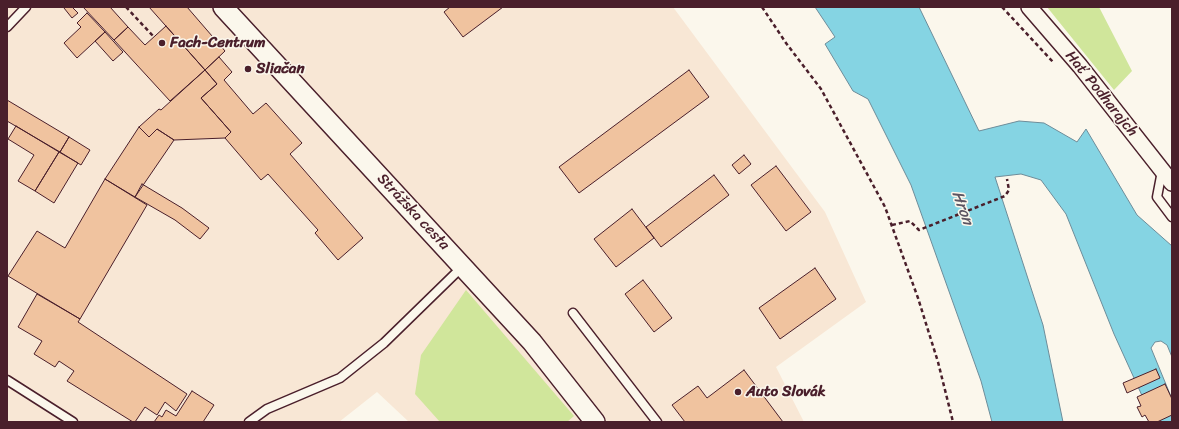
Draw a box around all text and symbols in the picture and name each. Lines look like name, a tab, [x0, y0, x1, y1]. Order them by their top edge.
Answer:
place label: Fach-Centrum	[170, 34, 265, 52]
marker: Fach-Centrum	[157, 38, 167, 48]
street label: Hať Podharajch	[1061, 47, 1141, 141]
place label: Sliačan	[256, 60, 304, 78]
marker: Sliačan	[243, 64, 253, 74]
street label: Strážska cesta	[373, 170, 453, 254]
water label: Hron	[947, 188, 977, 228]
place label: Auto Slovák	[746, 383, 826, 401]
marker: Auto Slovák	[733, 387, 743, 397]

